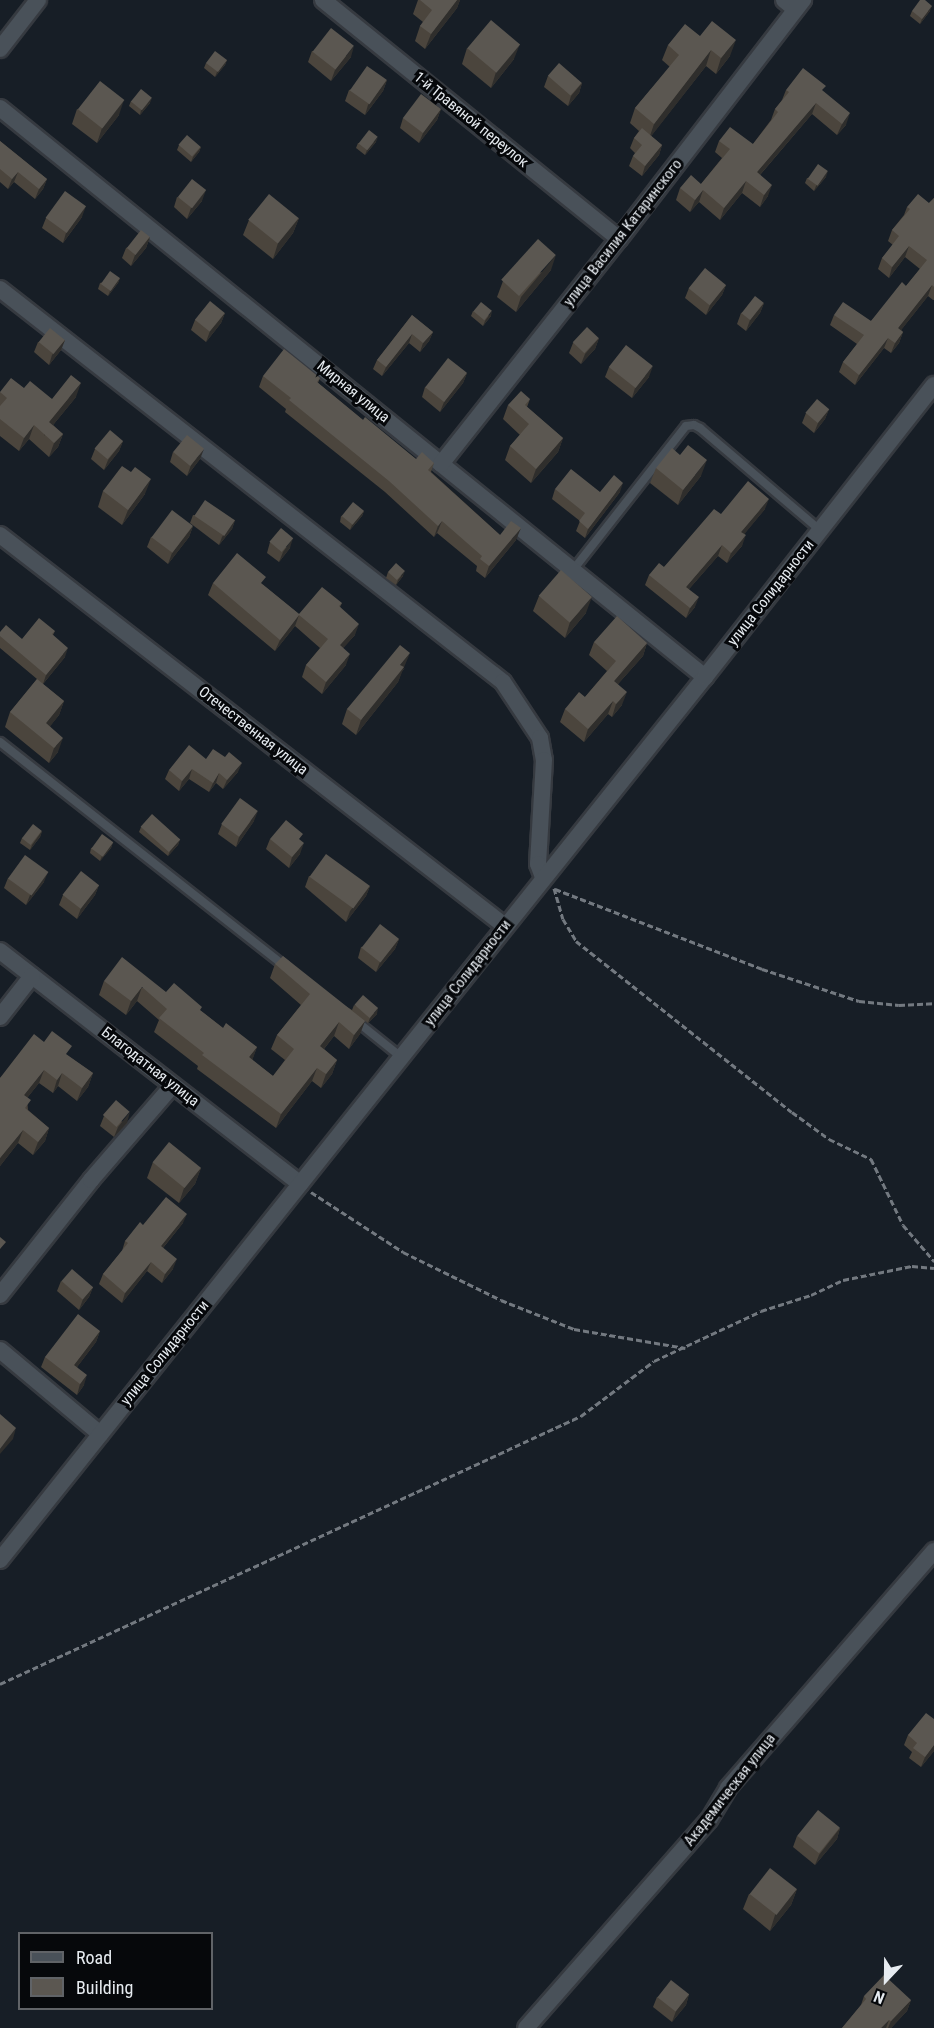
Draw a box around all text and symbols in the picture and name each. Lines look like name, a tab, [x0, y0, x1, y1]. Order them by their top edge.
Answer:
street label: 1-й Травяной переулок	[410, 68, 532, 172]
street label: улица Василия Катаринского	[560, 156, 686, 310]
street label: Мирная улица	[313, 357, 393, 427]
street label: улица Солидарности	[724, 536, 818, 650]
street label: Отечественная улица	[195, 683, 311, 779]
street label: улица Солидарности	[421, 916, 515, 1030]
street label: Благодатная улица	[98, 1023, 202, 1111]
street label: улица Солидарности	[117, 1297, 213, 1409]
street label: Академическая улица	[680, 1730, 780, 1850]
legend	[18, 1932, 213, 2010]
text: Road	[76, 1947, 112, 1968]
north arrow	[856, 1950, 916, 2010]
text: Building	[76, 1977, 133, 1998]
text: N	[871, 1987, 887, 2008]

